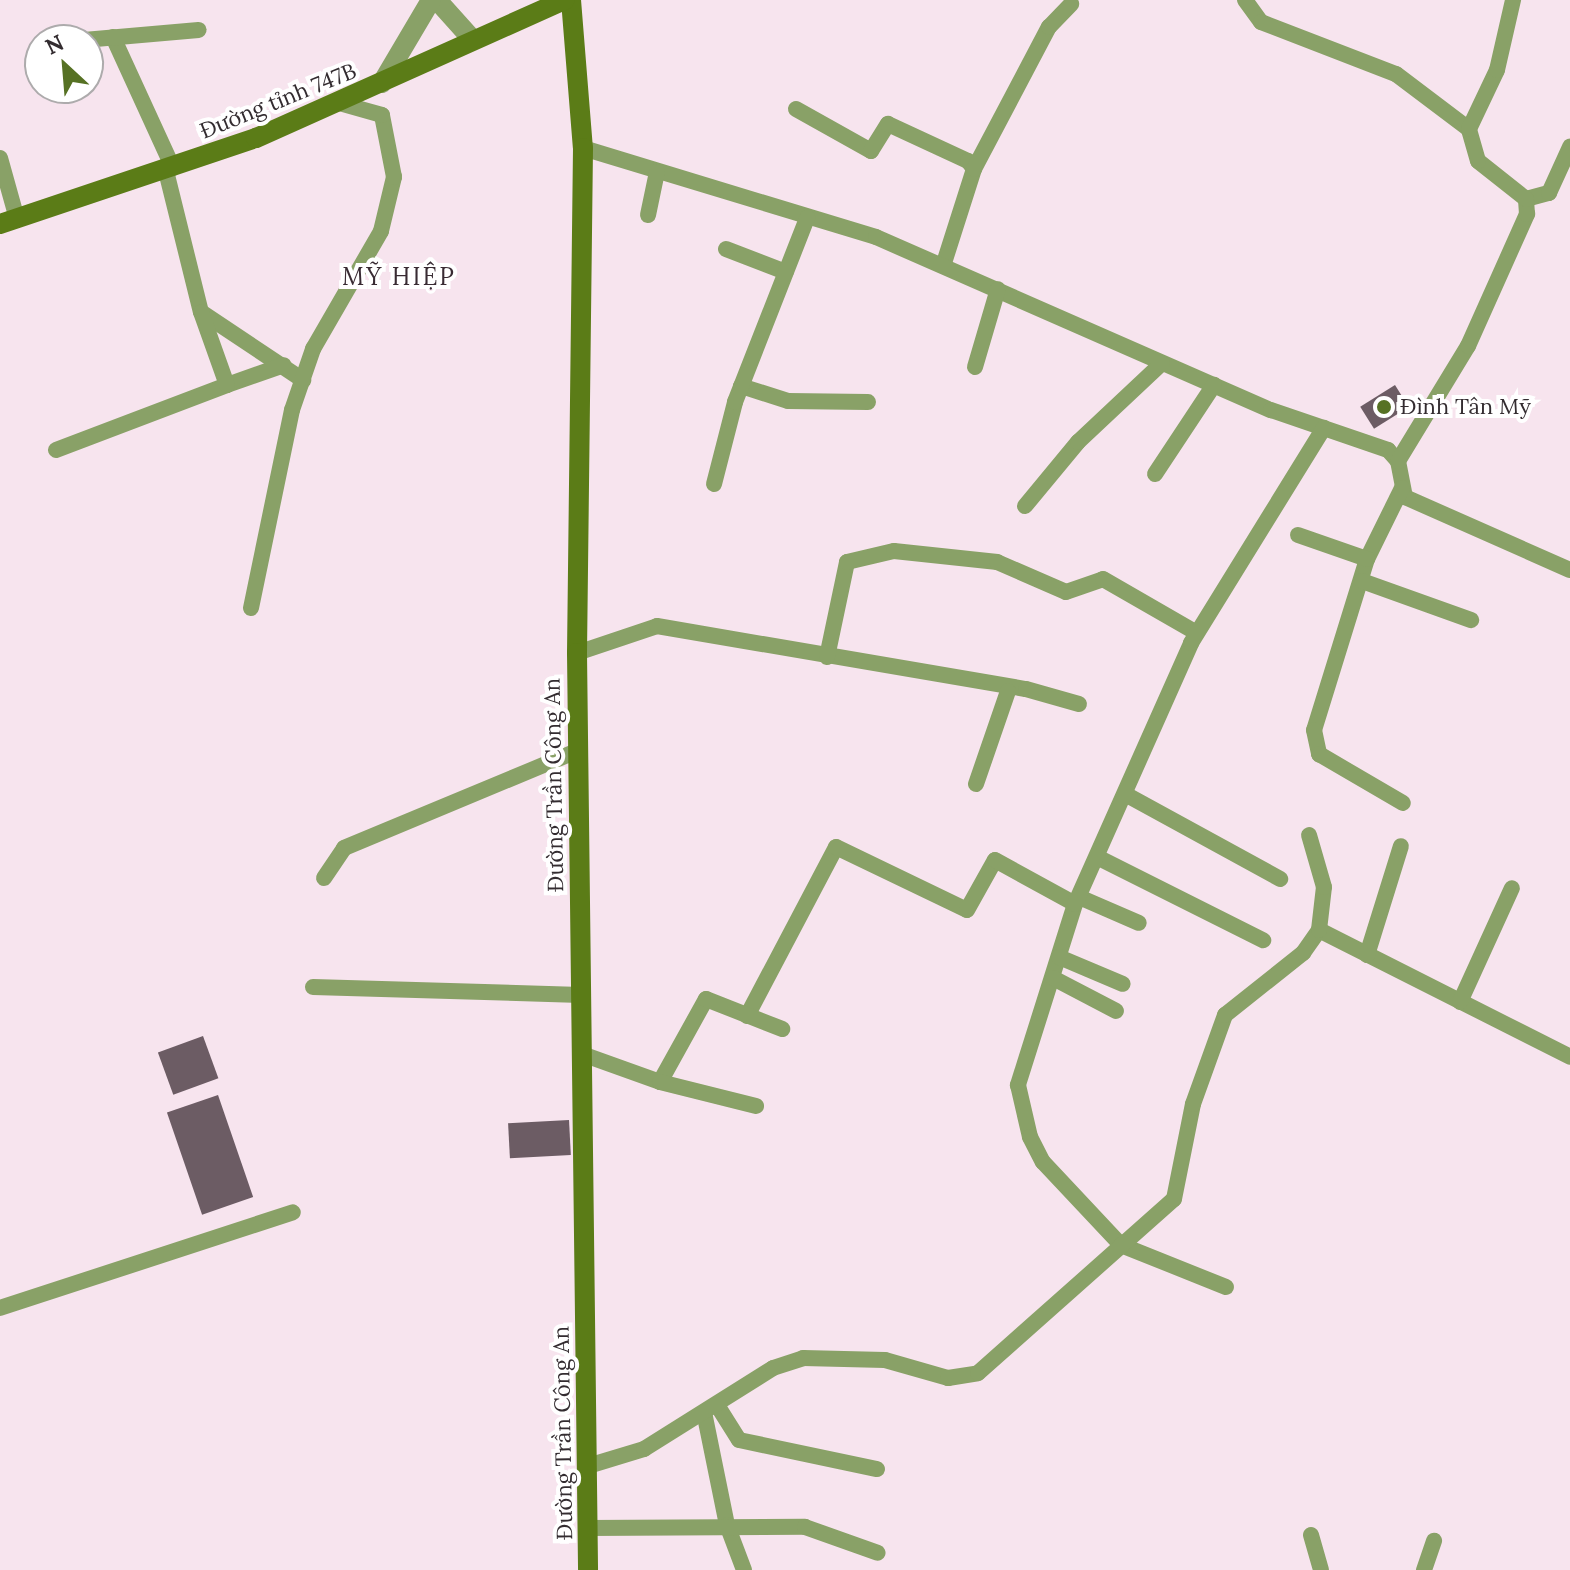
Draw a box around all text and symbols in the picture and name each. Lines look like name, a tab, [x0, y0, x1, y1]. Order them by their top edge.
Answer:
north arrow	[24, 24, 104, 104]
text: N	[41, 28, 68, 61]
street label: Đường tỉnh 747B	[196, 58, 360, 144]
district label: MỸ HIỆP	[342, 263, 456, 291]
place label: Đình Tân Mỹ	[1400, 394, 1531, 420]
marker: Đình Tân Mỹ	[1375, 398, 1393, 416]
street label: Đường Trần Công An	[539, 678, 569, 892]
street label: Đường Trần Công An	[548, 1326, 578, 1540]

